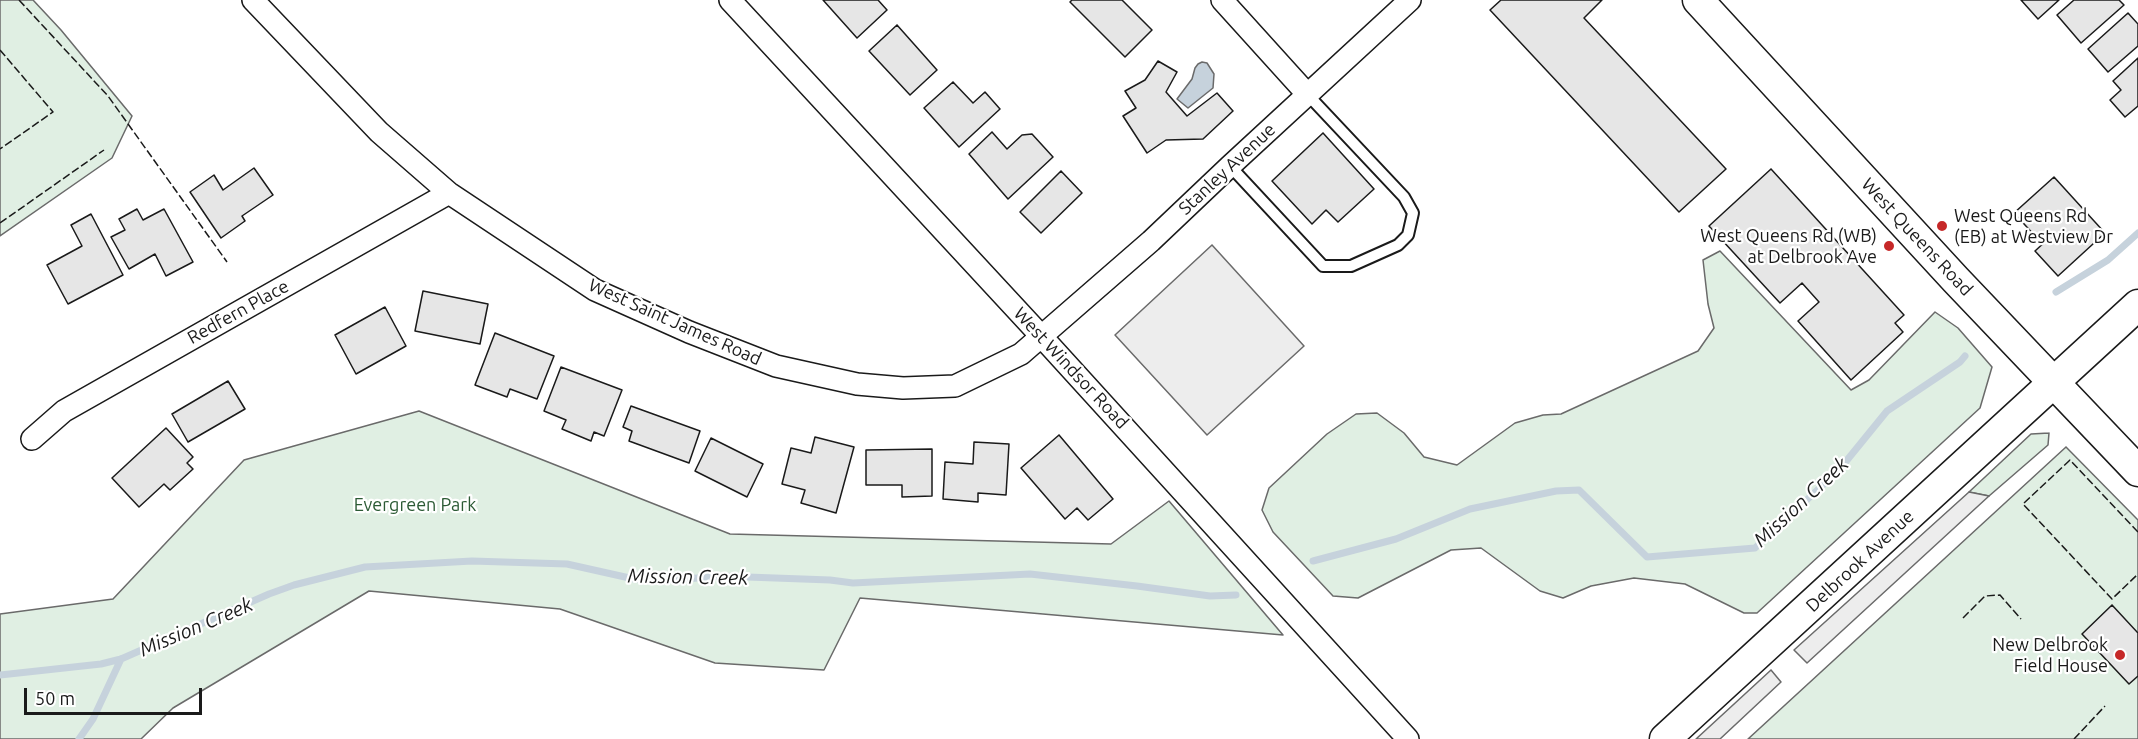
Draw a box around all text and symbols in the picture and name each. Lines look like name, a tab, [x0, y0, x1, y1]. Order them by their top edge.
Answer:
street label: Stanley Avenue	[1174, 119, 1280, 219]
street label: West Queens Road	[1857, 174, 1977, 300]
place label: West Queens Rd (EB) at Westview Dr	[1954, 205, 2113, 248]
marker: West Queens Rd (EB) at Westview Dr	[1935, 219, 1949, 233]
place label: West Queens Rd (WB) at Delbrook Ave	[1700, 225, 1877, 268]
marker: West Queens Rd (WB) at Delbrook Ave	[1882, 239, 1896, 253]
street label: West Saint James Road	[585, 274, 765, 370]
street label: Redfern Place	[183, 275, 293, 349]
street label: West Windsor Road	[1009, 303, 1133, 433]
water label: Mission Creek	[1749, 452, 1853, 552]
park label: Evergreen Park	[354, 494, 476, 516]
street label: Delbrook Avenue	[1802, 505, 1918, 617]
water label: Mission Creek	[627, 564, 749, 590]
water label: Mission Creek	[136, 592, 256, 662]
place label: New Delbrook Field House	[1992, 634, 2108, 676]
marker: New Delbrook Field House	[2113, 648, 2127, 662]
scale bar	[27, 676, 206, 714]
text: 50 m	[35, 688, 75, 708]

